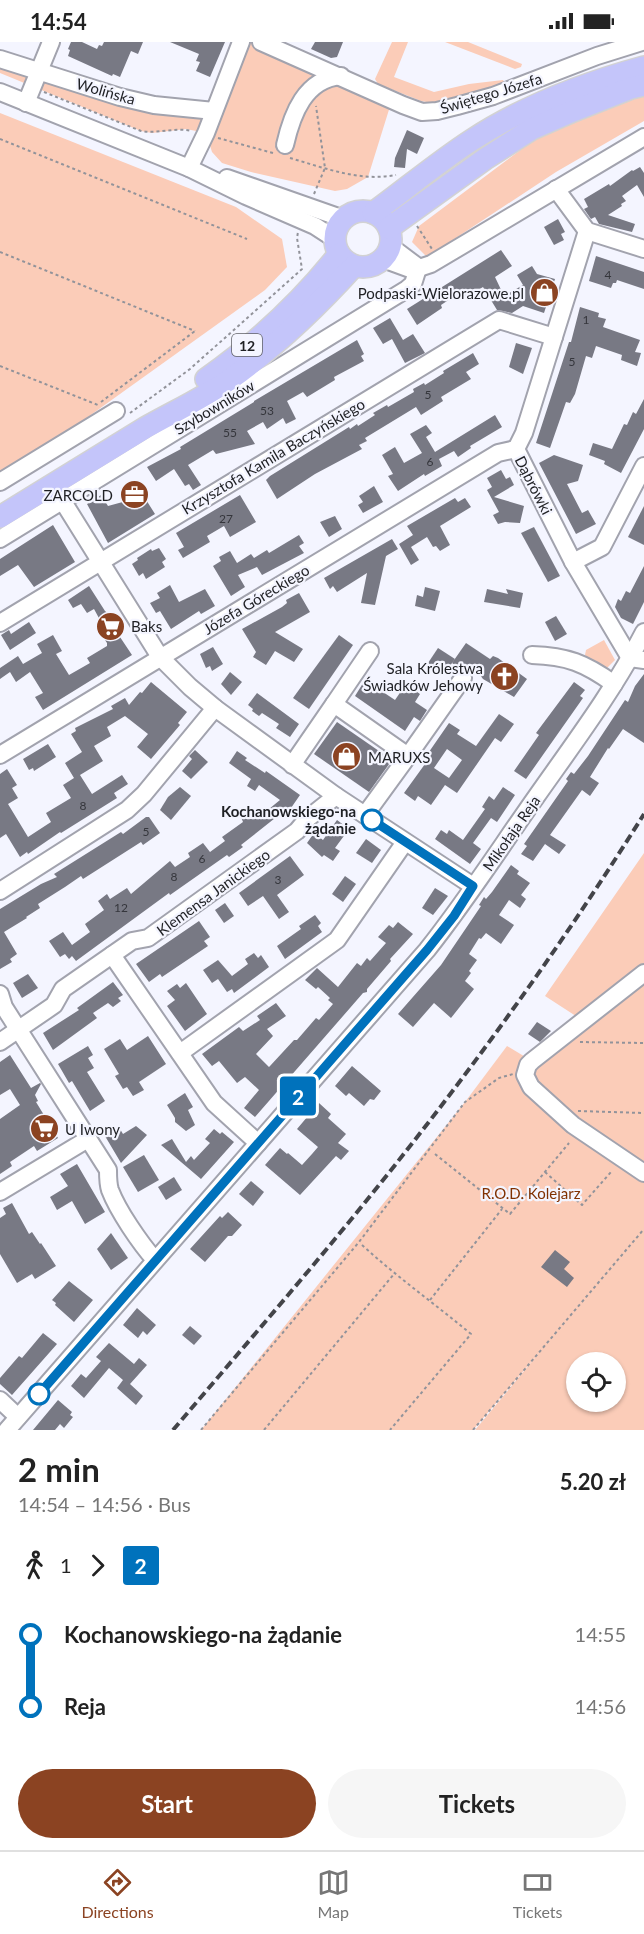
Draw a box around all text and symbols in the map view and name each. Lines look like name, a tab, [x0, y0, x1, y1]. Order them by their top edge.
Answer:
text: 14:54	[30, 8, 87, 35]
street label: Świętego Józefa	[438, 69, 544, 117]
street label: Wolińska	[75, 74, 137, 108]
house number: 4	[605, 267, 612, 282]
shop icon: Podpaski-Wielorazowe.pl	[529, 277, 561, 309]
place label: Podpaski-Wielorazowe.pl	[358, 284, 524, 302]
house number: 1	[583, 312, 590, 327]
road number: 12	[232, 334, 262, 356]
house number: 5	[569, 354, 576, 369]
street label: Szybowników	[171, 376, 258, 438]
house number: 5	[425, 387, 432, 402]
street label: Krzysztofa Kamila Baczyńskiego	[178, 394, 368, 518]
house number: 53	[260, 403, 274, 418]
house number: 55	[223, 425, 237, 440]
street label: Dąbrówki	[512, 453, 556, 517]
house number: 6	[427, 454, 434, 469]
office icon: ZARCOLD	[118, 479, 150, 511]
place label: ZARCOLD	[44, 486, 113, 504]
house number: 27	[219, 511, 233, 526]
street label: Józefa Góreckiego	[200, 560, 312, 638]
supermarket icon: Baks	[94, 610, 126, 642]
place label: Baks	[131, 617, 162, 635]
place label: Sala Królestwa Świadków Jehowy	[363, 659, 483, 694]
church icon: Sala Królestwa Świadków Jehowy	[488, 661, 520, 693]
shop icon: MARUXS	[331, 741, 363, 773]
place label: MARUXS	[368, 748, 430, 766]
street label: Mikołaja Reja	[478, 792, 544, 874]
house number: 8	[80, 798, 87, 813]
place label: Kochanowskiego-na żądanie	[221, 802, 356, 837]
marker: Kochanowskiego-na żądanie	[361, 809, 383, 831]
house number: 5	[143, 824, 150, 839]
street label: Klemensa Janickiego	[153, 845, 273, 939]
house number: 6	[199, 851, 206, 866]
house number: 8	[171, 869, 178, 884]
house number: 3	[275, 872, 282, 887]
house number: 12	[114, 900, 128, 915]
line badge: 2	[278, 1076, 318, 1116]
text: 2	[292, 1084, 304, 1109]
supermarket icon: U Iwony	[28, 1113, 60, 1145]
place label: U Iwony	[65, 1120, 120, 1138]
park label: R.O.D. Kolejarz	[482, 1184, 581, 1202]
map controls	[566, 1352, 626, 1412]
button: locate	[566, 1352, 626, 1412]
unlabelled marker	[28, 1383, 50, 1405]
text: 2 min	[18, 1449, 100, 1489]
text: 5.20 zł	[560, 1468, 626, 1495]
text: 14:54 – 14:56 · Bus	[18, 1492, 191, 1516]
icon: walk	[18, 1549, 51, 1582]
icon: forward	[81, 1549, 114, 1582]
text: 1	[60, 1553, 72, 1577]
text: 2	[135, 1553, 147, 1578]
text: Kochanowskiego-na żądanie	[64, 1621, 342, 1648]
text: 14:55	[575, 1622, 626, 1646]
text: Reja	[64, 1693, 106, 1720]
text: 14:56	[575, 1694, 626, 1718]
button: Start	[18, 1769, 316, 1838]
button: Tickets	[328, 1769, 626, 1838]
tab: Directions	[82, 1866, 154, 1921]
tab: Map	[317, 1866, 350, 1921]
tab: Tickets	[513, 1866, 562, 1921]

